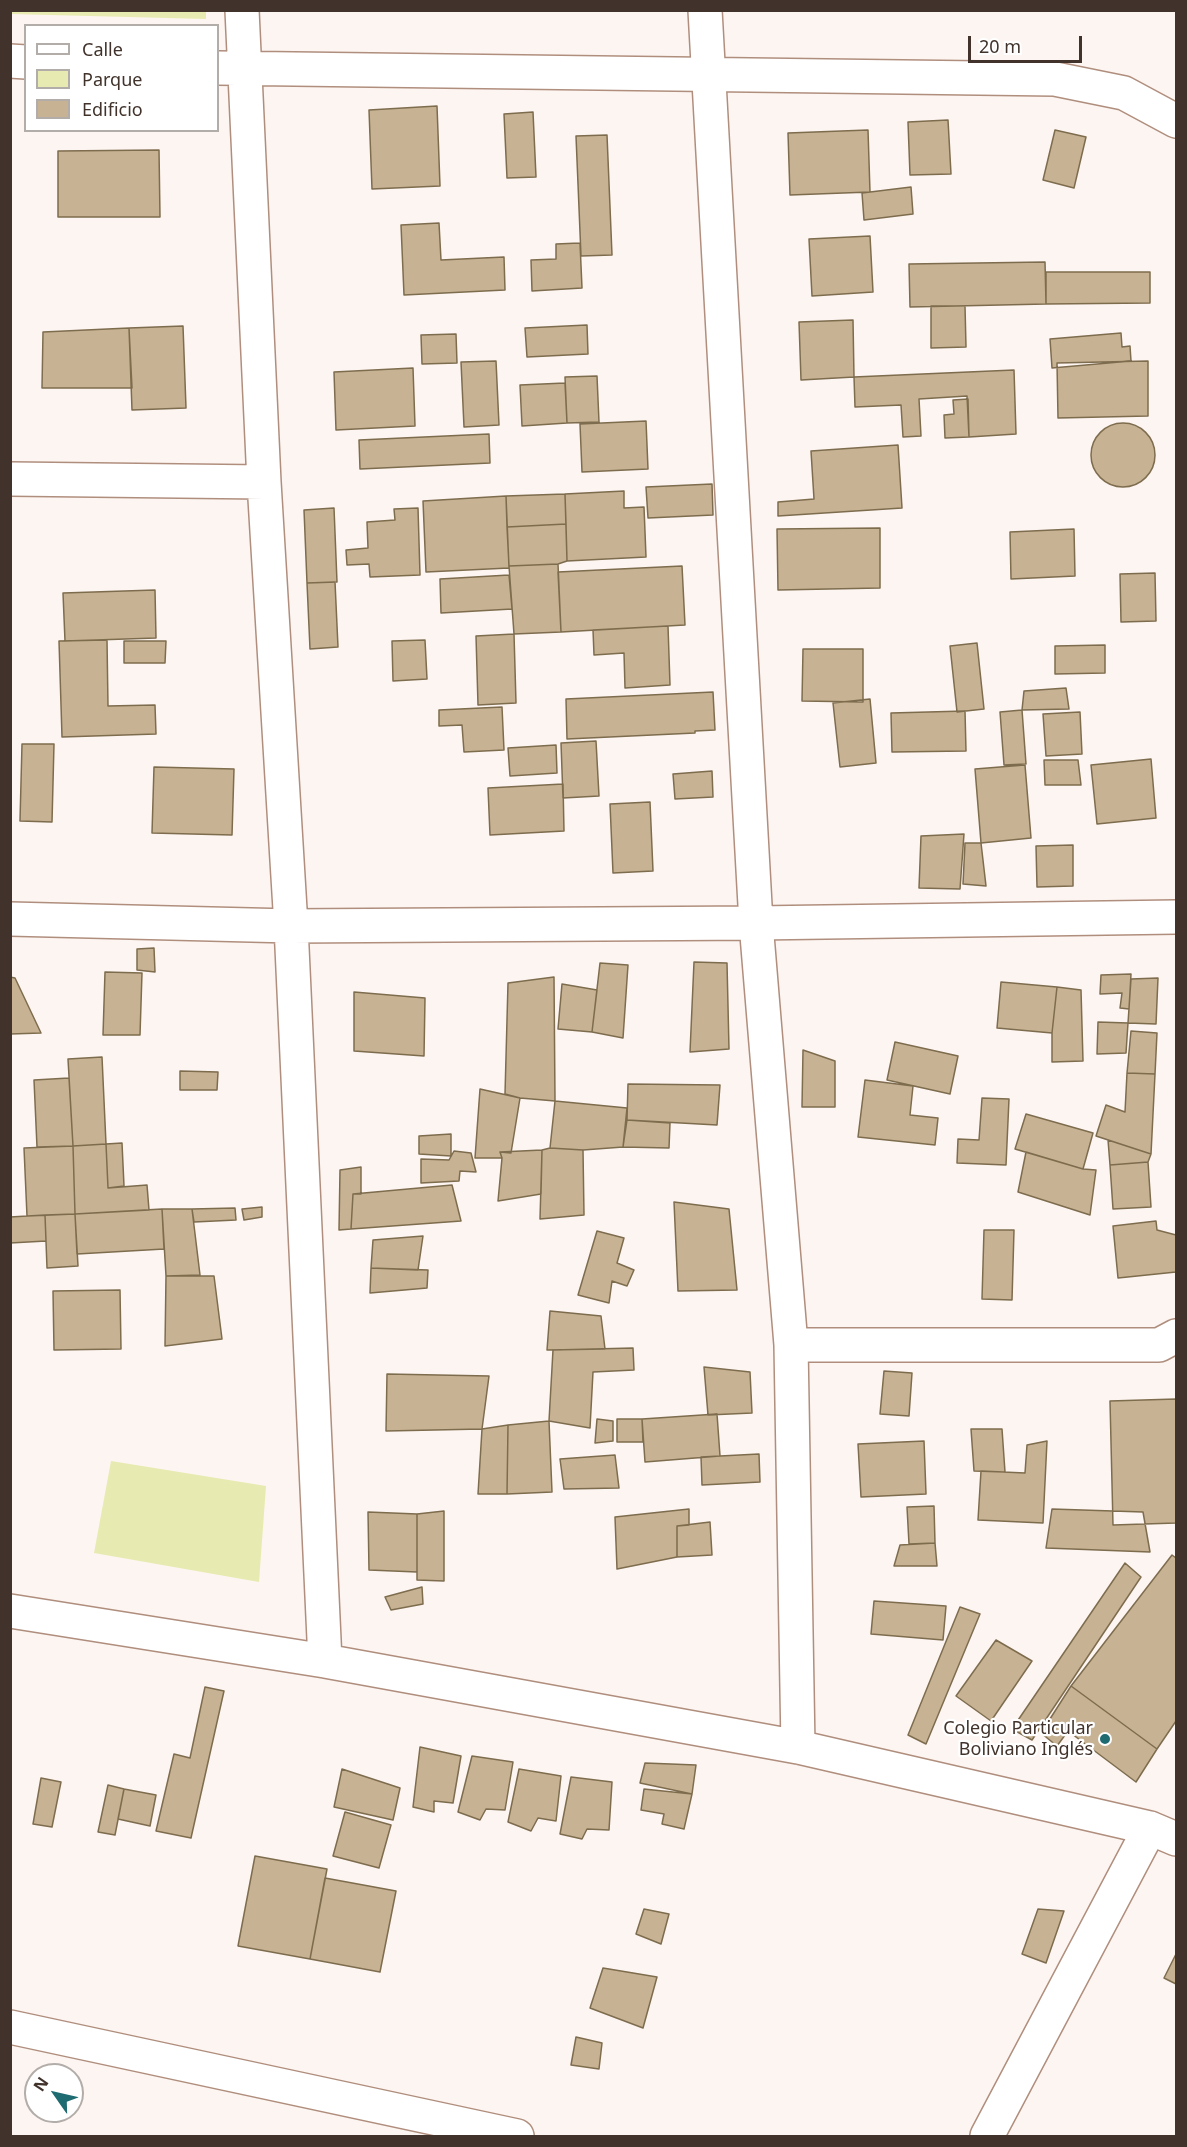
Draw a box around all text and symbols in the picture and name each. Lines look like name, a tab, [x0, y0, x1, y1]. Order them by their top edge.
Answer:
legend	[24, 24, 219, 132]
scale bar	[971, 24, 1085, 62]
text: 20 m	[979, 34, 1021, 58]
text: Calle	[82, 37, 123, 61]
text: Parque	[82, 67, 142, 91]
text: Edificio	[82, 97, 143, 121]
place label: Colegio Particular Boliviano Inglés	[943, 1718, 1093, 1760]
marker: Colegio Particular Boliviano Inglés	[1098, 1732, 1112, 1746]
north arrow	[24, 2063, 84, 2123]
text: N	[28, 2073, 53, 2096]

